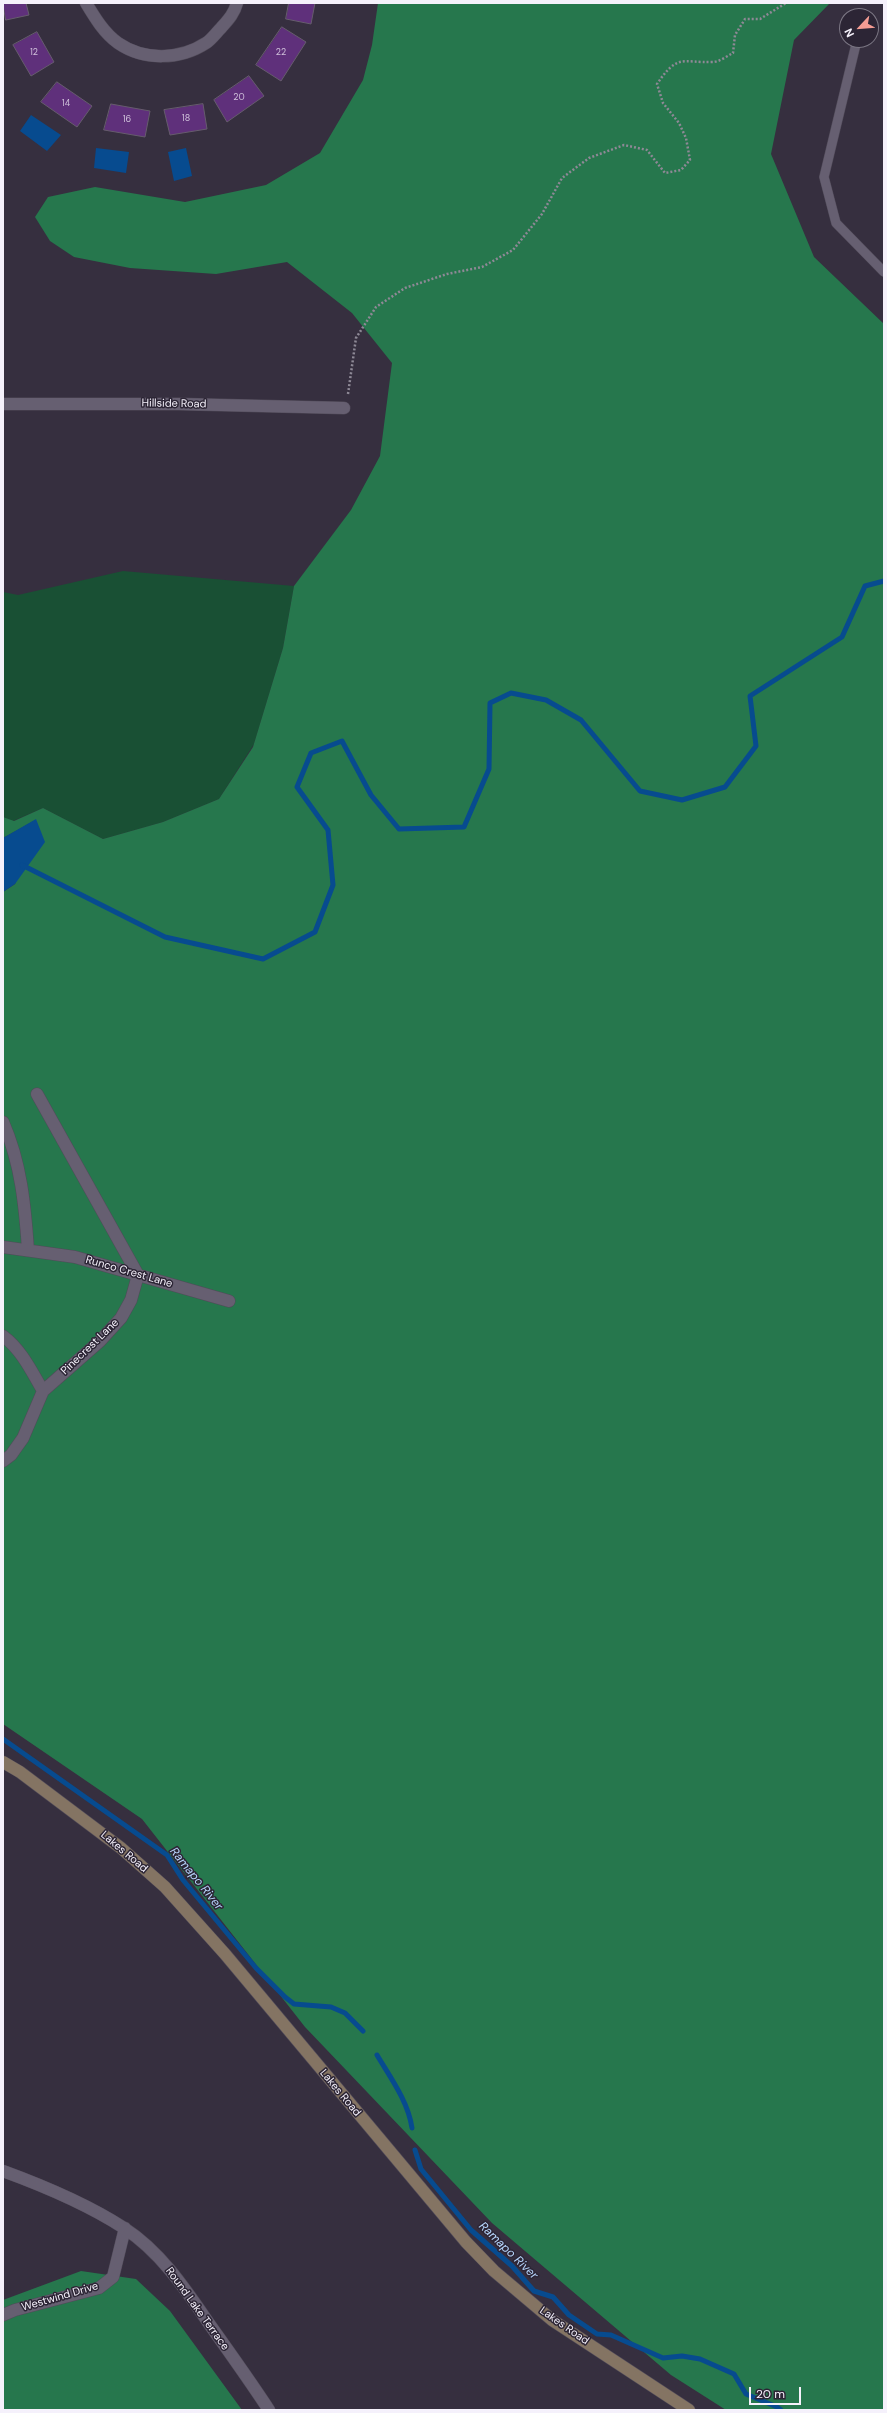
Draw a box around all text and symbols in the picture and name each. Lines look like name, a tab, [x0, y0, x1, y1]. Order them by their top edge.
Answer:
north arrow	[839, 8, 879, 48]
text: N	[841, 26, 857, 39]
house number: 12	[30, 48, 38, 58]
house number: 22	[276, 48, 286, 58]
house number: 20	[233, 93, 245, 103]
house number: 14	[62, 99, 70, 109]
house number: 18	[182, 114, 190, 124]
house number: 16	[123, 115, 131, 125]
street label: Hillside Road	[141, 397, 207, 411]
street label: Runco Crest Lane	[84, 1253, 174, 1291]
street label: Pinecrest Lane	[58, 1316, 122, 1378]
street label: Lakes Road	[98, 1829, 150, 1875]
water label: Ramapo River	[166, 1845, 226, 1913]
street label: Lakes Road	[317, 2067, 363, 2119]
water label: Ramapo River	[475, 2219, 541, 2283]
street label: Round Lake Terrace	[162, 2265, 232, 2353]
street label: Westwind Drive	[20, 2280, 100, 2314]
street label: Lakes Road	[537, 2304, 591, 2348]
scale bar	[751, 2379, 803, 2405]
text: 20 m	[756, 2386, 785, 2402]

